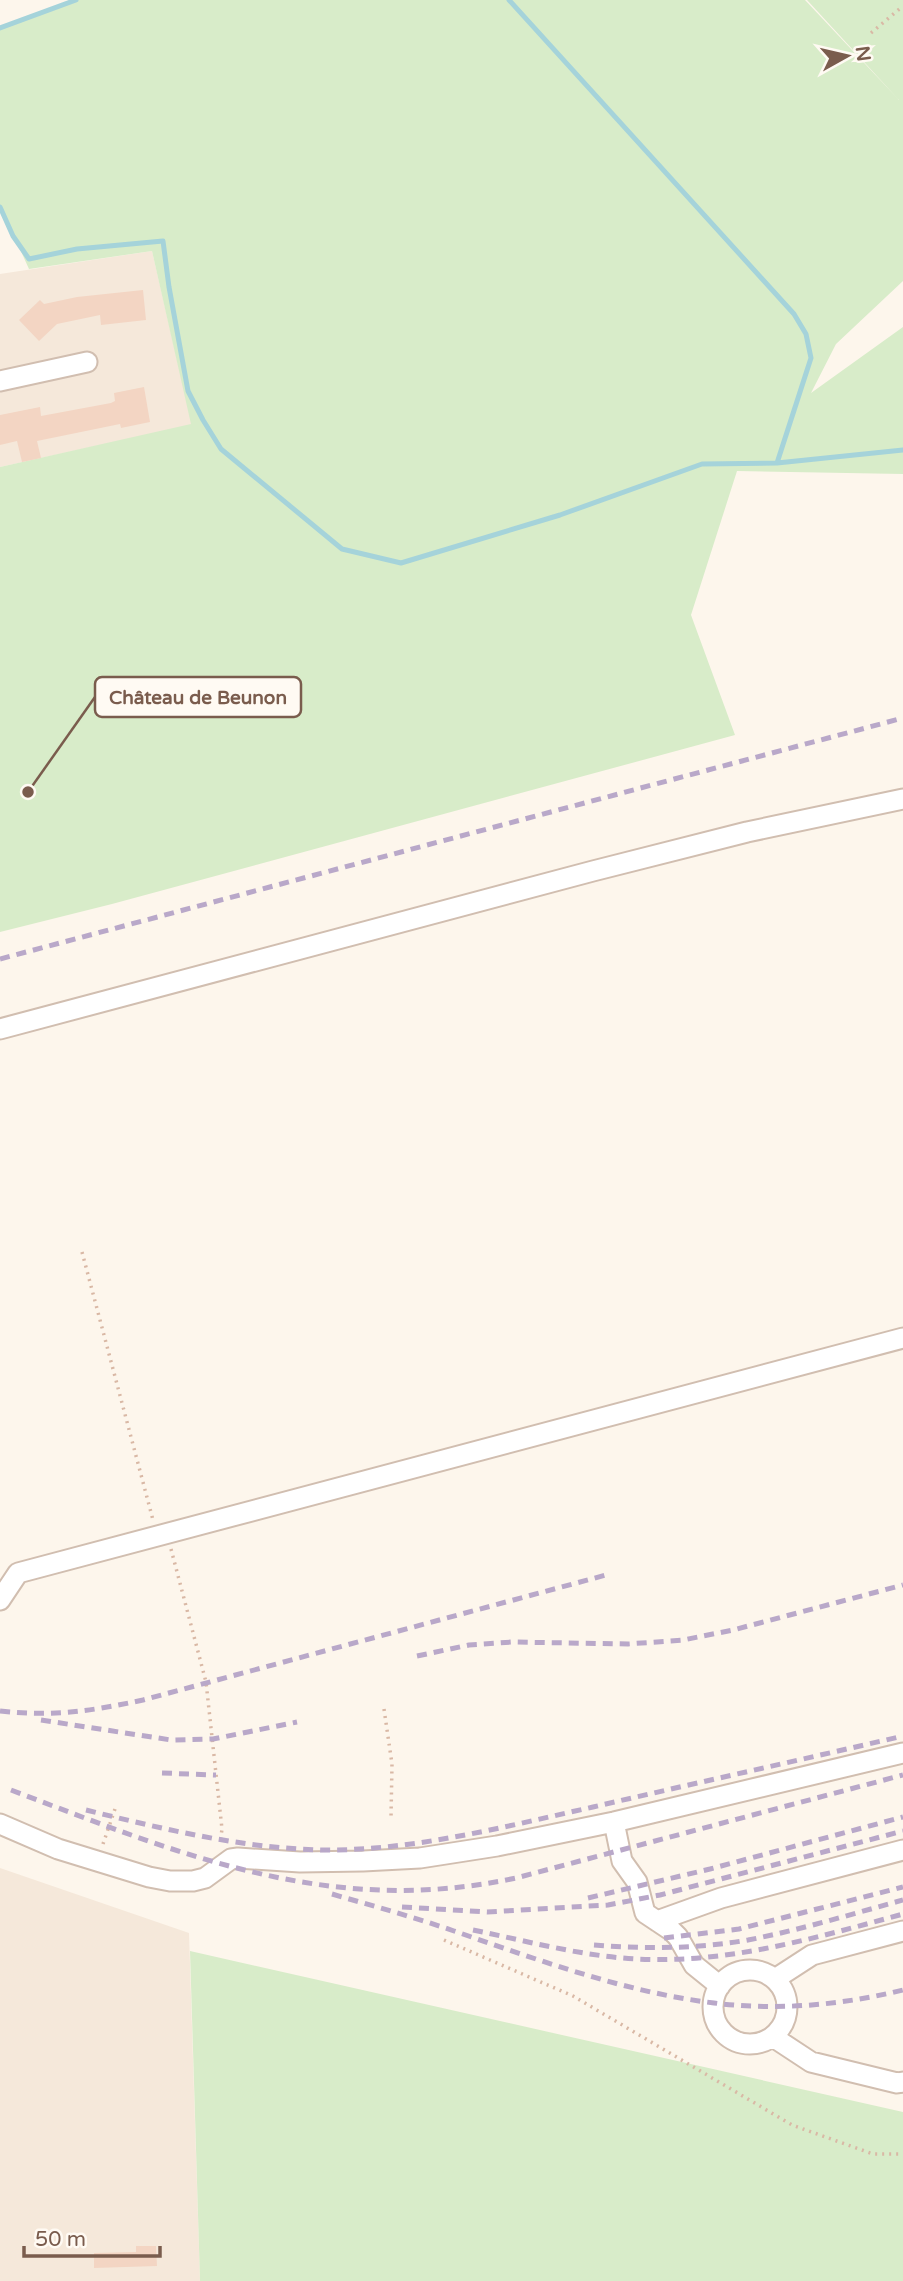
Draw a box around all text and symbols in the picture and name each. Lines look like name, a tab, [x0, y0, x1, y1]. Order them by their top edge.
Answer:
north arrow	[812, 21, 882, 91]
text: N	[851, 45, 875, 63]
callout: Château de Beunon	[95, 677, 301, 717]
text: Château de Beunon	[109, 687, 287, 709]
scale bar	[24, 2214, 161, 2258]
text: 50 m	[35, 2227, 86, 2252]

